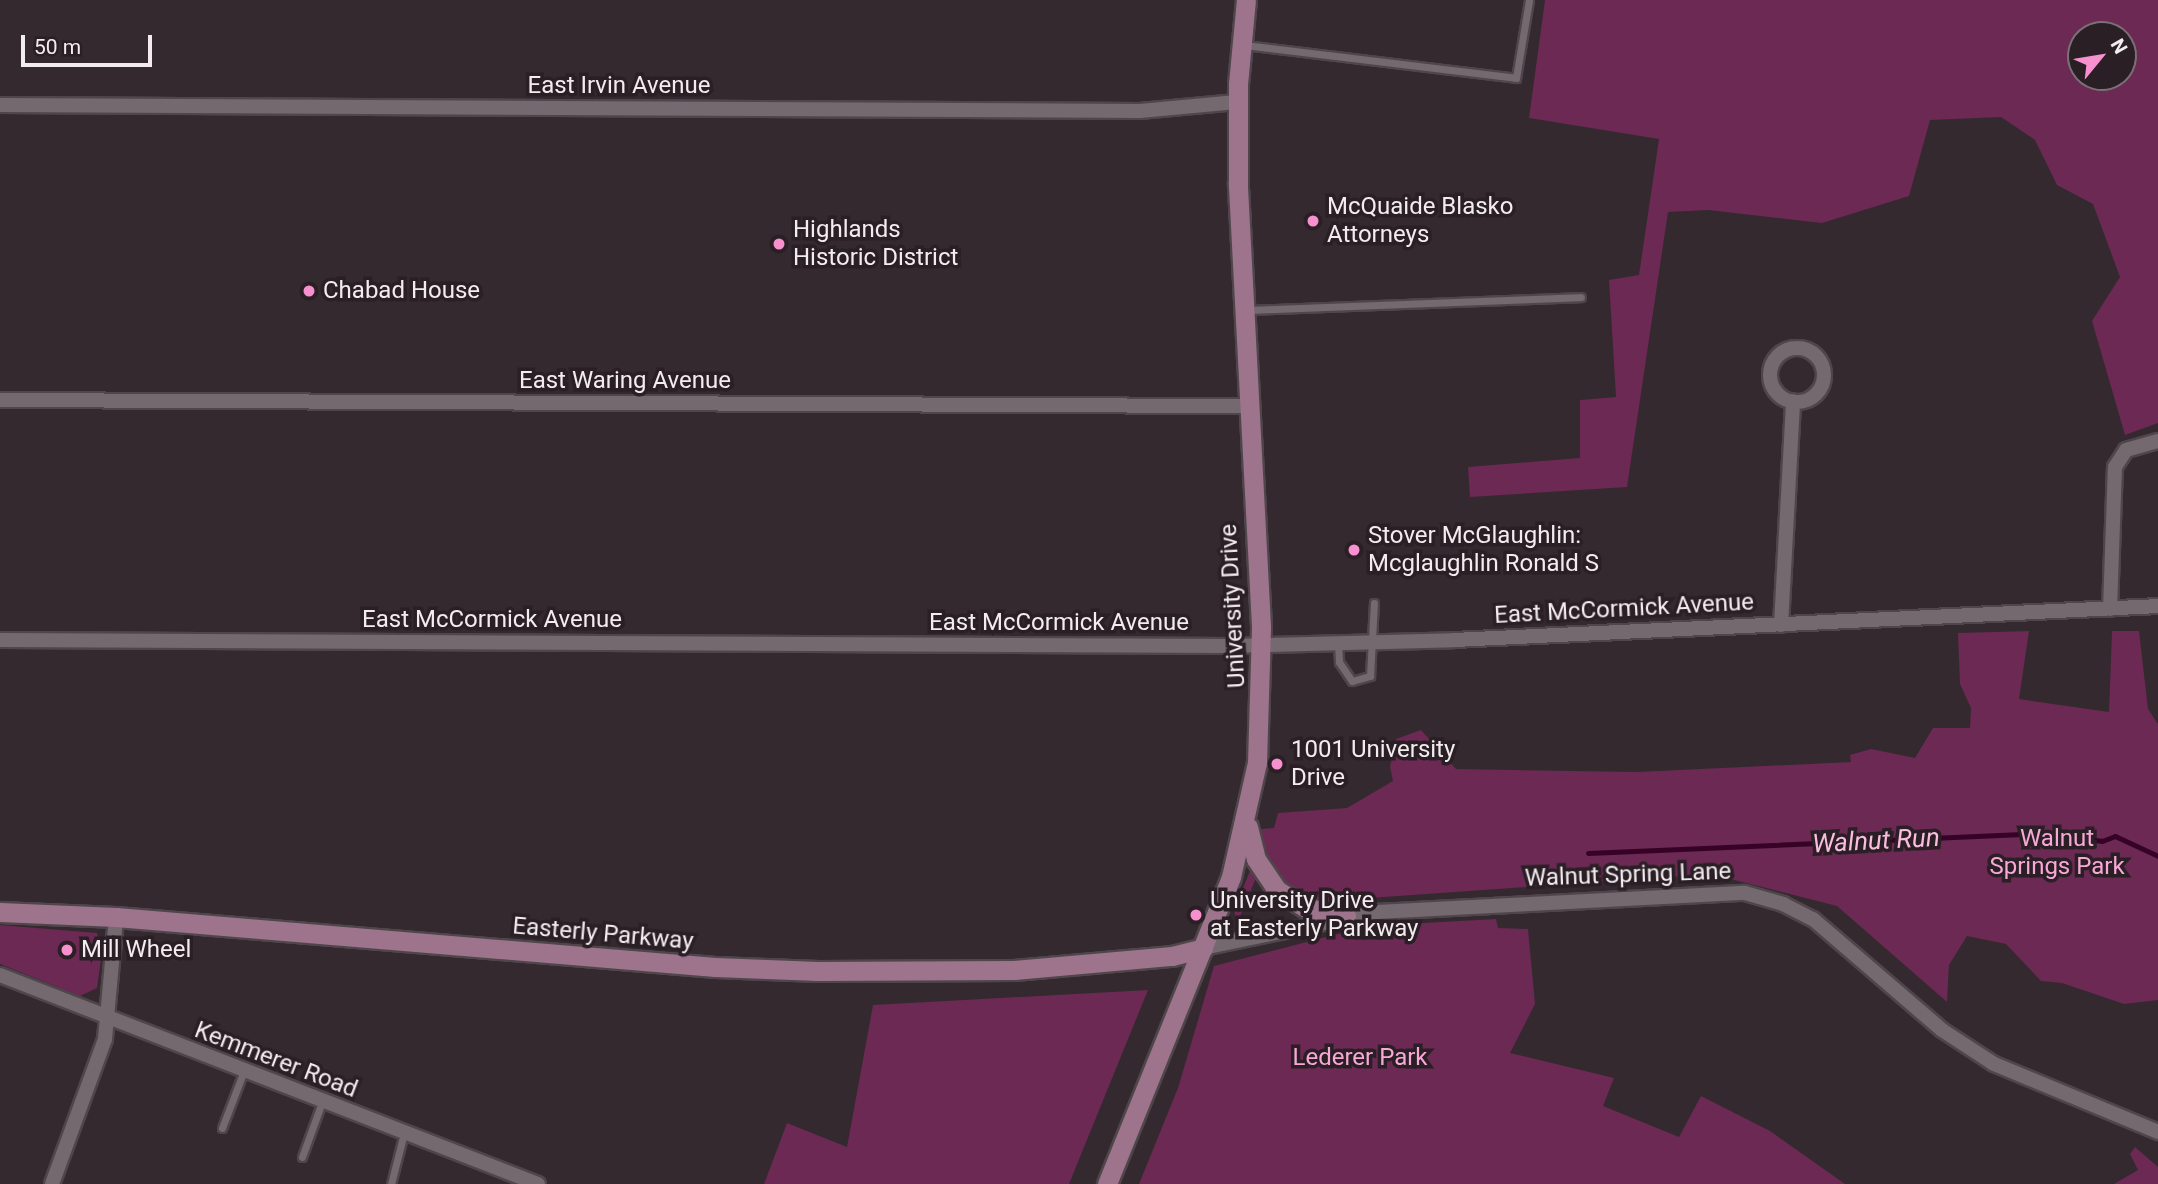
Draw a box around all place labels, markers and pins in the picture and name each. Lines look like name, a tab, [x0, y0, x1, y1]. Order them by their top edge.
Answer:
place label: McQuaide Blasko Attorneys	[1327, 193, 1513, 249]
marker: McQuaide Blasko Attorneys	[1305, 213, 1321, 229]
place label: Highlands Historic District	[793, 216, 958, 272]
marker: Highlands Historic District	[771, 236, 787, 252]
place label: Chabad House	[323, 277, 480, 305]
marker: Chabad House	[301, 283, 317, 299]
place label: Stover McGlaughlin: Mcglaughlin Ronald S	[1368, 522, 1599, 578]
marker: Stover McGlaughlin: Mcglaughlin Ronald S	[1346, 542, 1362, 558]
place label: 1001 University Drive	[1291, 736, 1455, 792]
marker: 1001 University Drive	[1269, 756, 1285, 772]
place label: University Drive at Easterly Parkway	[1210, 887, 1418, 943]
marker: University Drive at Easterly Parkway	[1188, 907, 1204, 923]
place label: Mill Wheel	[81, 936, 191, 964]
marker: Mill Wheel	[59, 942, 75, 958]

